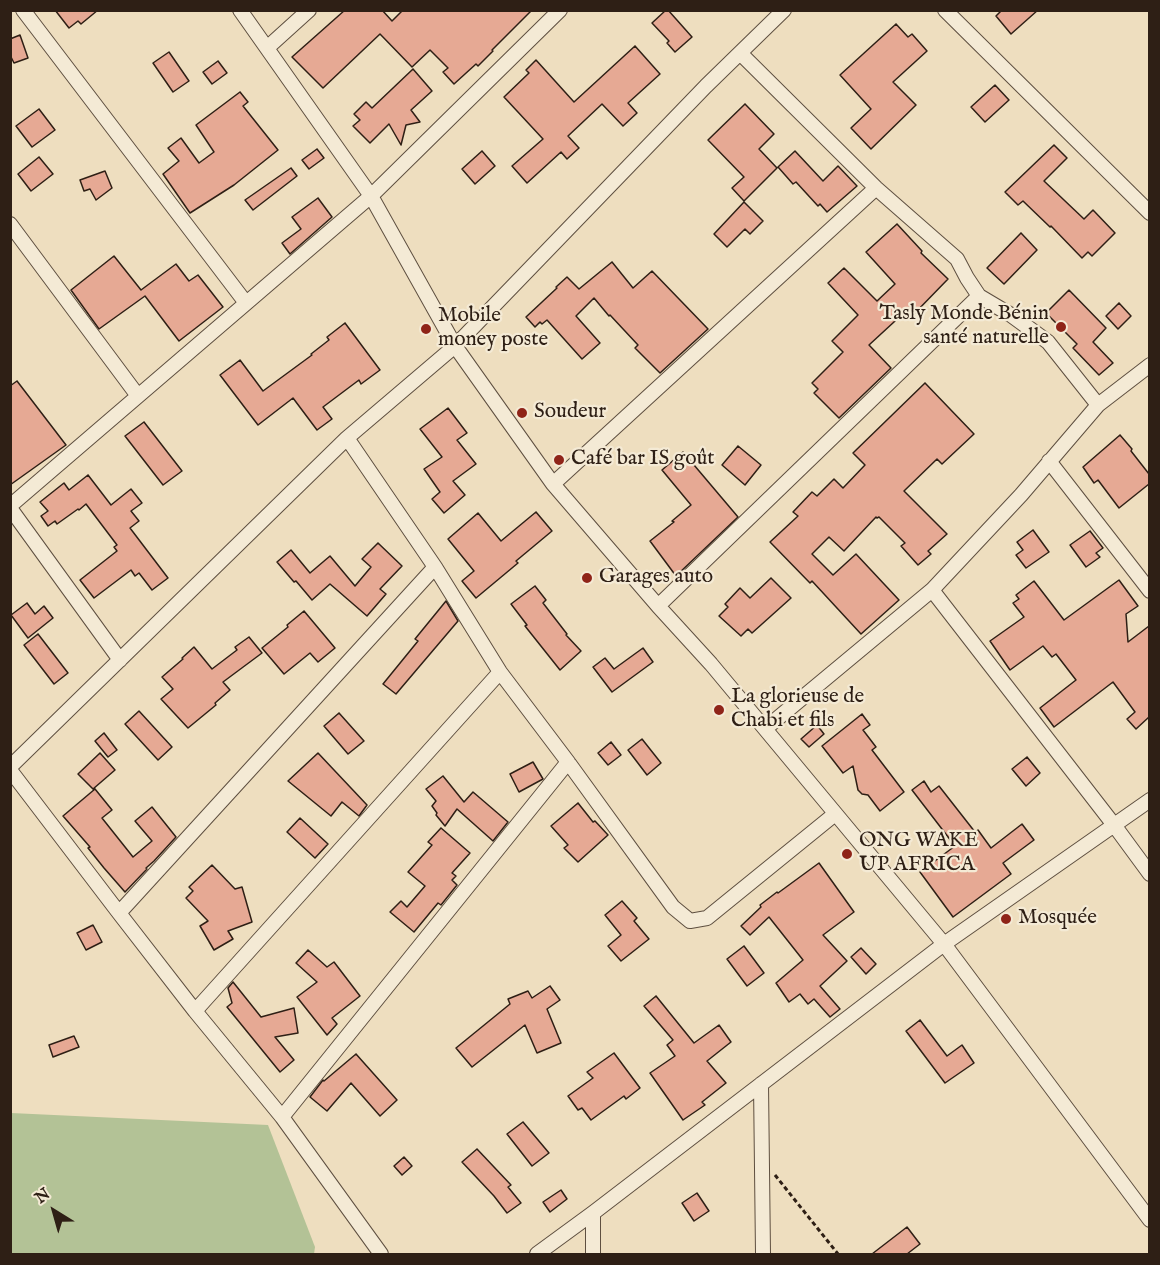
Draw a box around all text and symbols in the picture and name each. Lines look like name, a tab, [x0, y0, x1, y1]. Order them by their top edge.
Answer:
place label: Tasly Monde Bénin santé naturelle	[880, 302, 1049, 352]
place label: Mobile money poste	[438, 304, 548, 354]
marker: Tasly Monde Bénin santé naturelle	[1054, 320, 1068, 334]
marker: Mobile money poste	[419, 322, 433, 336]
place label: Soudeur	[534, 400, 606, 426]
marker: Soudeur	[515, 406, 529, 420]
place label: Café bar IS goût	[571, 447, 714, 473]
marker: Café bar IS goût	[552, 453, 566, 467]
place label: Garages auto	[599, 565, 713, 591]
marker: Garages auto	[580, 571, 594, 585]
place label: La glorieuse de Chabi et fils	[731, 685, 864, 735]
marker: La glorieuse de Chabi et fils	[712, 703, 726, 717]
place label: ONG WAKE UP AFRICA	[859, 829, 978, 879]
marker: ONG WAKE UP AFRICA	[840, 847, 854, 861]
place label: Mosquée	[1018, 906, 1097, 932]
marker: Mosquée	[999, 912, 1013, 926]
north arrow	[24, 1181, 84, 1241]
text: N	[32, 1184, 55, 1209]

